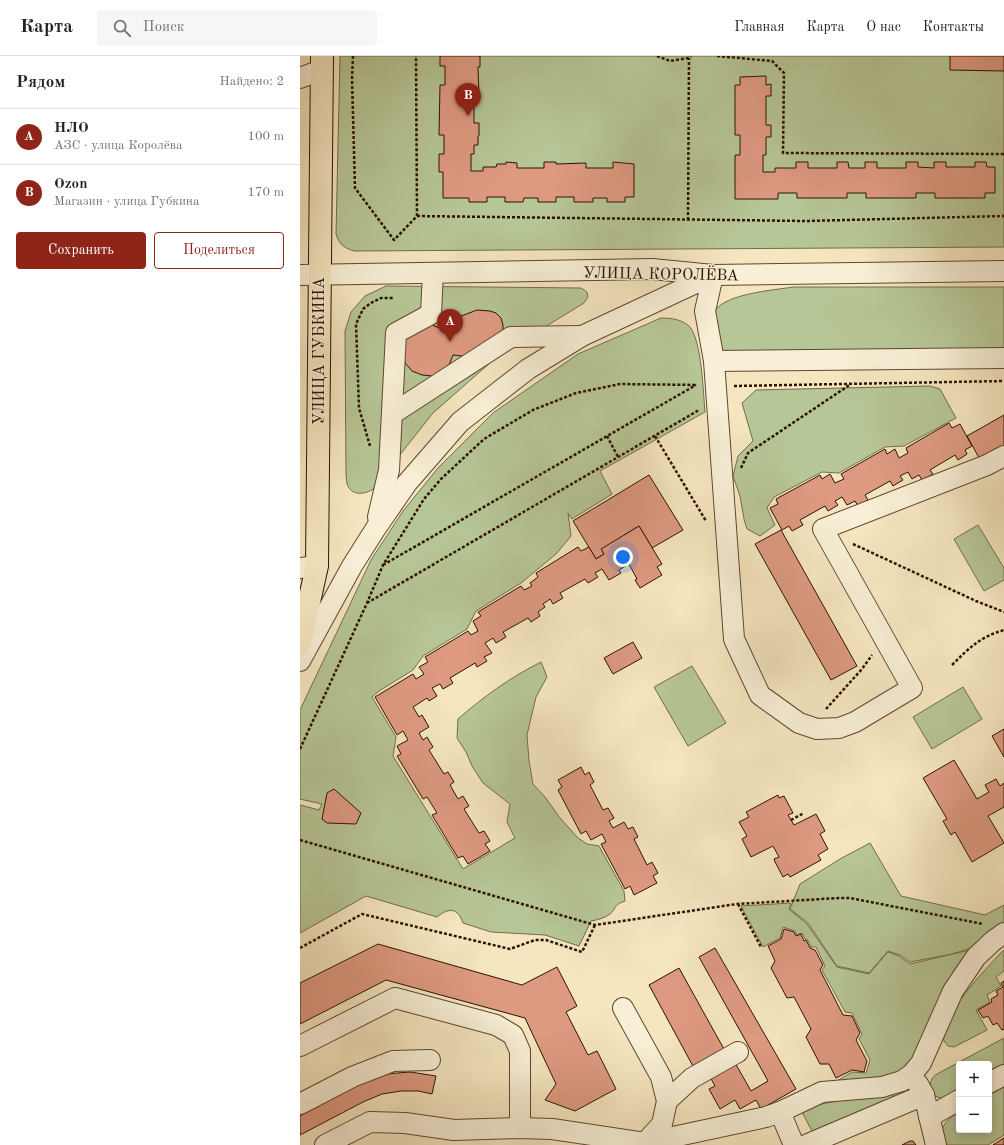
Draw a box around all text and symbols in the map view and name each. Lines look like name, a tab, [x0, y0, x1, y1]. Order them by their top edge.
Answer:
search box	[97, 10, 377, 46]
icon: search	[111, 17, 133, 39]
text: Карта	[20, 18, 73, 37]
text: Поиск	[143, 20, 184, 35]
text: Главная	[734, 20, 784, 34]
text: Карта	[806, 20, 844, 34]
text: О нас	[866, 20, 901, 34]
text: Контакты	[923, 20, 984, 34]
text: Рядом	[16, 74, 65, 91]
text: Найдено: 2	[220, 75, 284, 88]
pin: B	[455, 83, 481, 116]
text: НЛО	[54, 121, 89, 136]
text: A	[24, 130, 34, 143]
text: 100 m	[247, 130, 284, 143]
text: АЗС · улица Королёва	[54, 139, 182, 152]
text: Ozon	[54, 177, 87, 192]
text: B	[24, 186, 34, 199]
text: 170 m	[247, 186, 284, 199]
text: Магазин · улица Губкина	[54, 195, 199, 208]
button: Сохранить	[16, 232, 146, 269]
button: Поделиться	[154, 232, 284, 269]
street label: УЛИЦА КОРОЛЁВА	[583, 262, 739, 284]
street label: УЛИЦА ГУБКИНА	[312, 277, 328, 425]
pin: A	[437, 309, 463, 342]
your location	[613, 547, 633, 567]
map controls	[956, 1061, 992, 1133]
button: +	[956, 1061, 992, 1097]
button: −	[956, 1097, 992, 1133]

